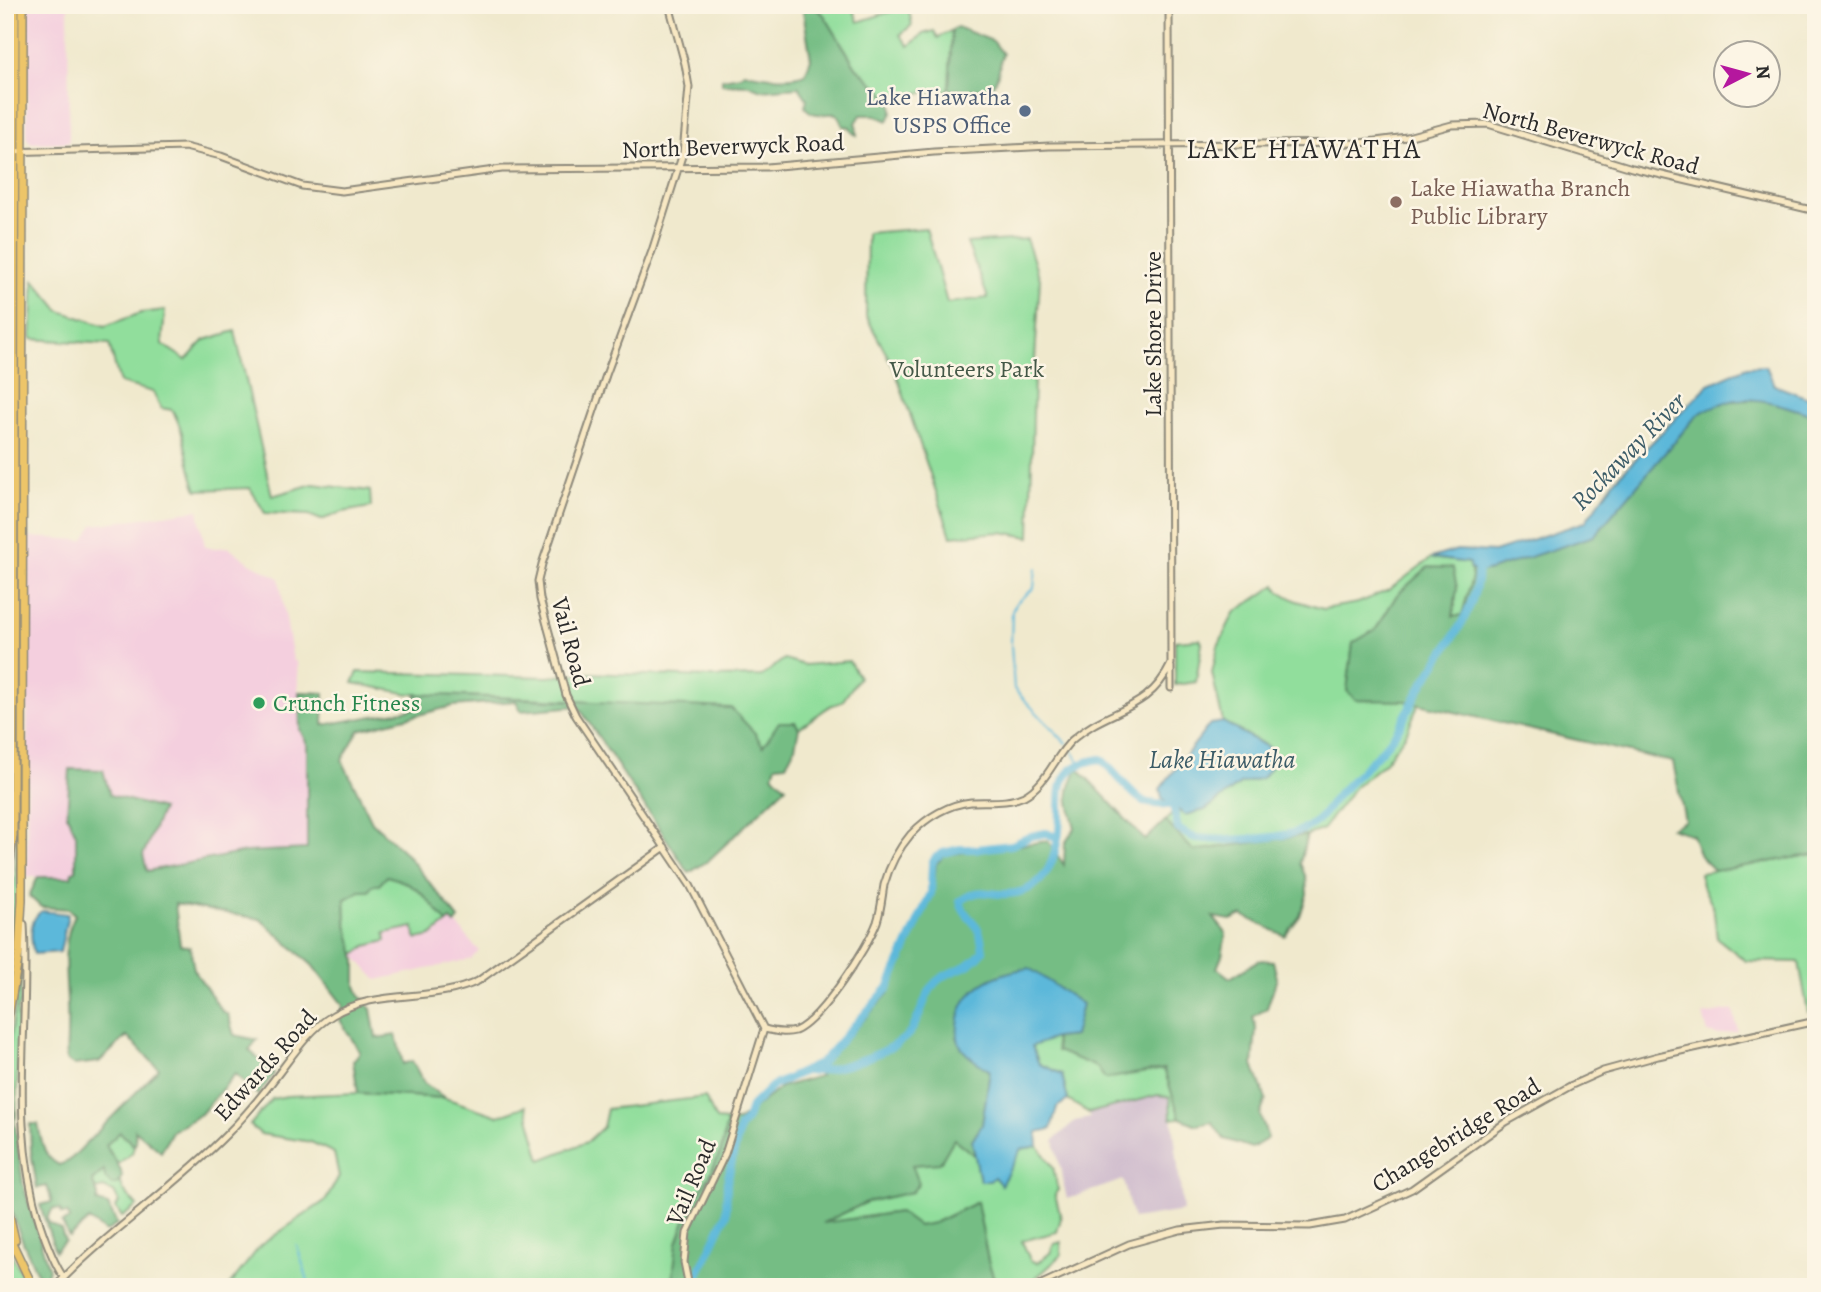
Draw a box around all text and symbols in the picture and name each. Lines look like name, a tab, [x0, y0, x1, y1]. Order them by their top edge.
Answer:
north arrow	[1713, 38, 1783, 108]
text: N	[1749, 64, 1777, 81]
place label: Lake Hiawatha USPS Office	[866, 81, 1012, 141]
street label: North Beverwyck Road	[1479, 94, 1703, 182]
marker: Lake Hiawatha USPS Office	[1017, 103, 1033, 119]
street label: North Beverwyck Road	[621, 126, 845, 166]
district label: LAKE HIAWATHA	[1186, 130, 1422, 168]
place label: Lake Hiawatha Branch Public Library	[1410, 172, 1631, 232]
marker: Lake Hiawatha Branch Public Library	[1388, 194, 1404, 210]
street label: Lake Shore Drive	[1137, 251, 1169, 417]
park label: Volunteers Park	[889, 353, 1044, 385]
water label: Rockaway River	[1563, 384, 1694, 518]
street label: Vail Road	[543, 593, 598, 690]
place label: Crunch Fitness	[273, 687, 420, 719]
marker: Crunch Fitness	[251, 695, 267, 711]
water label: Lake Hiawatha	[1148, 742, 1296, 777]
street label: Edwards Road	[206, 1002, 324, 1128]
street label: Changebridge Road	[1365, 1070, 1547, 1200]
street label: Vail Road	[658, 1134, 724, 1231]

